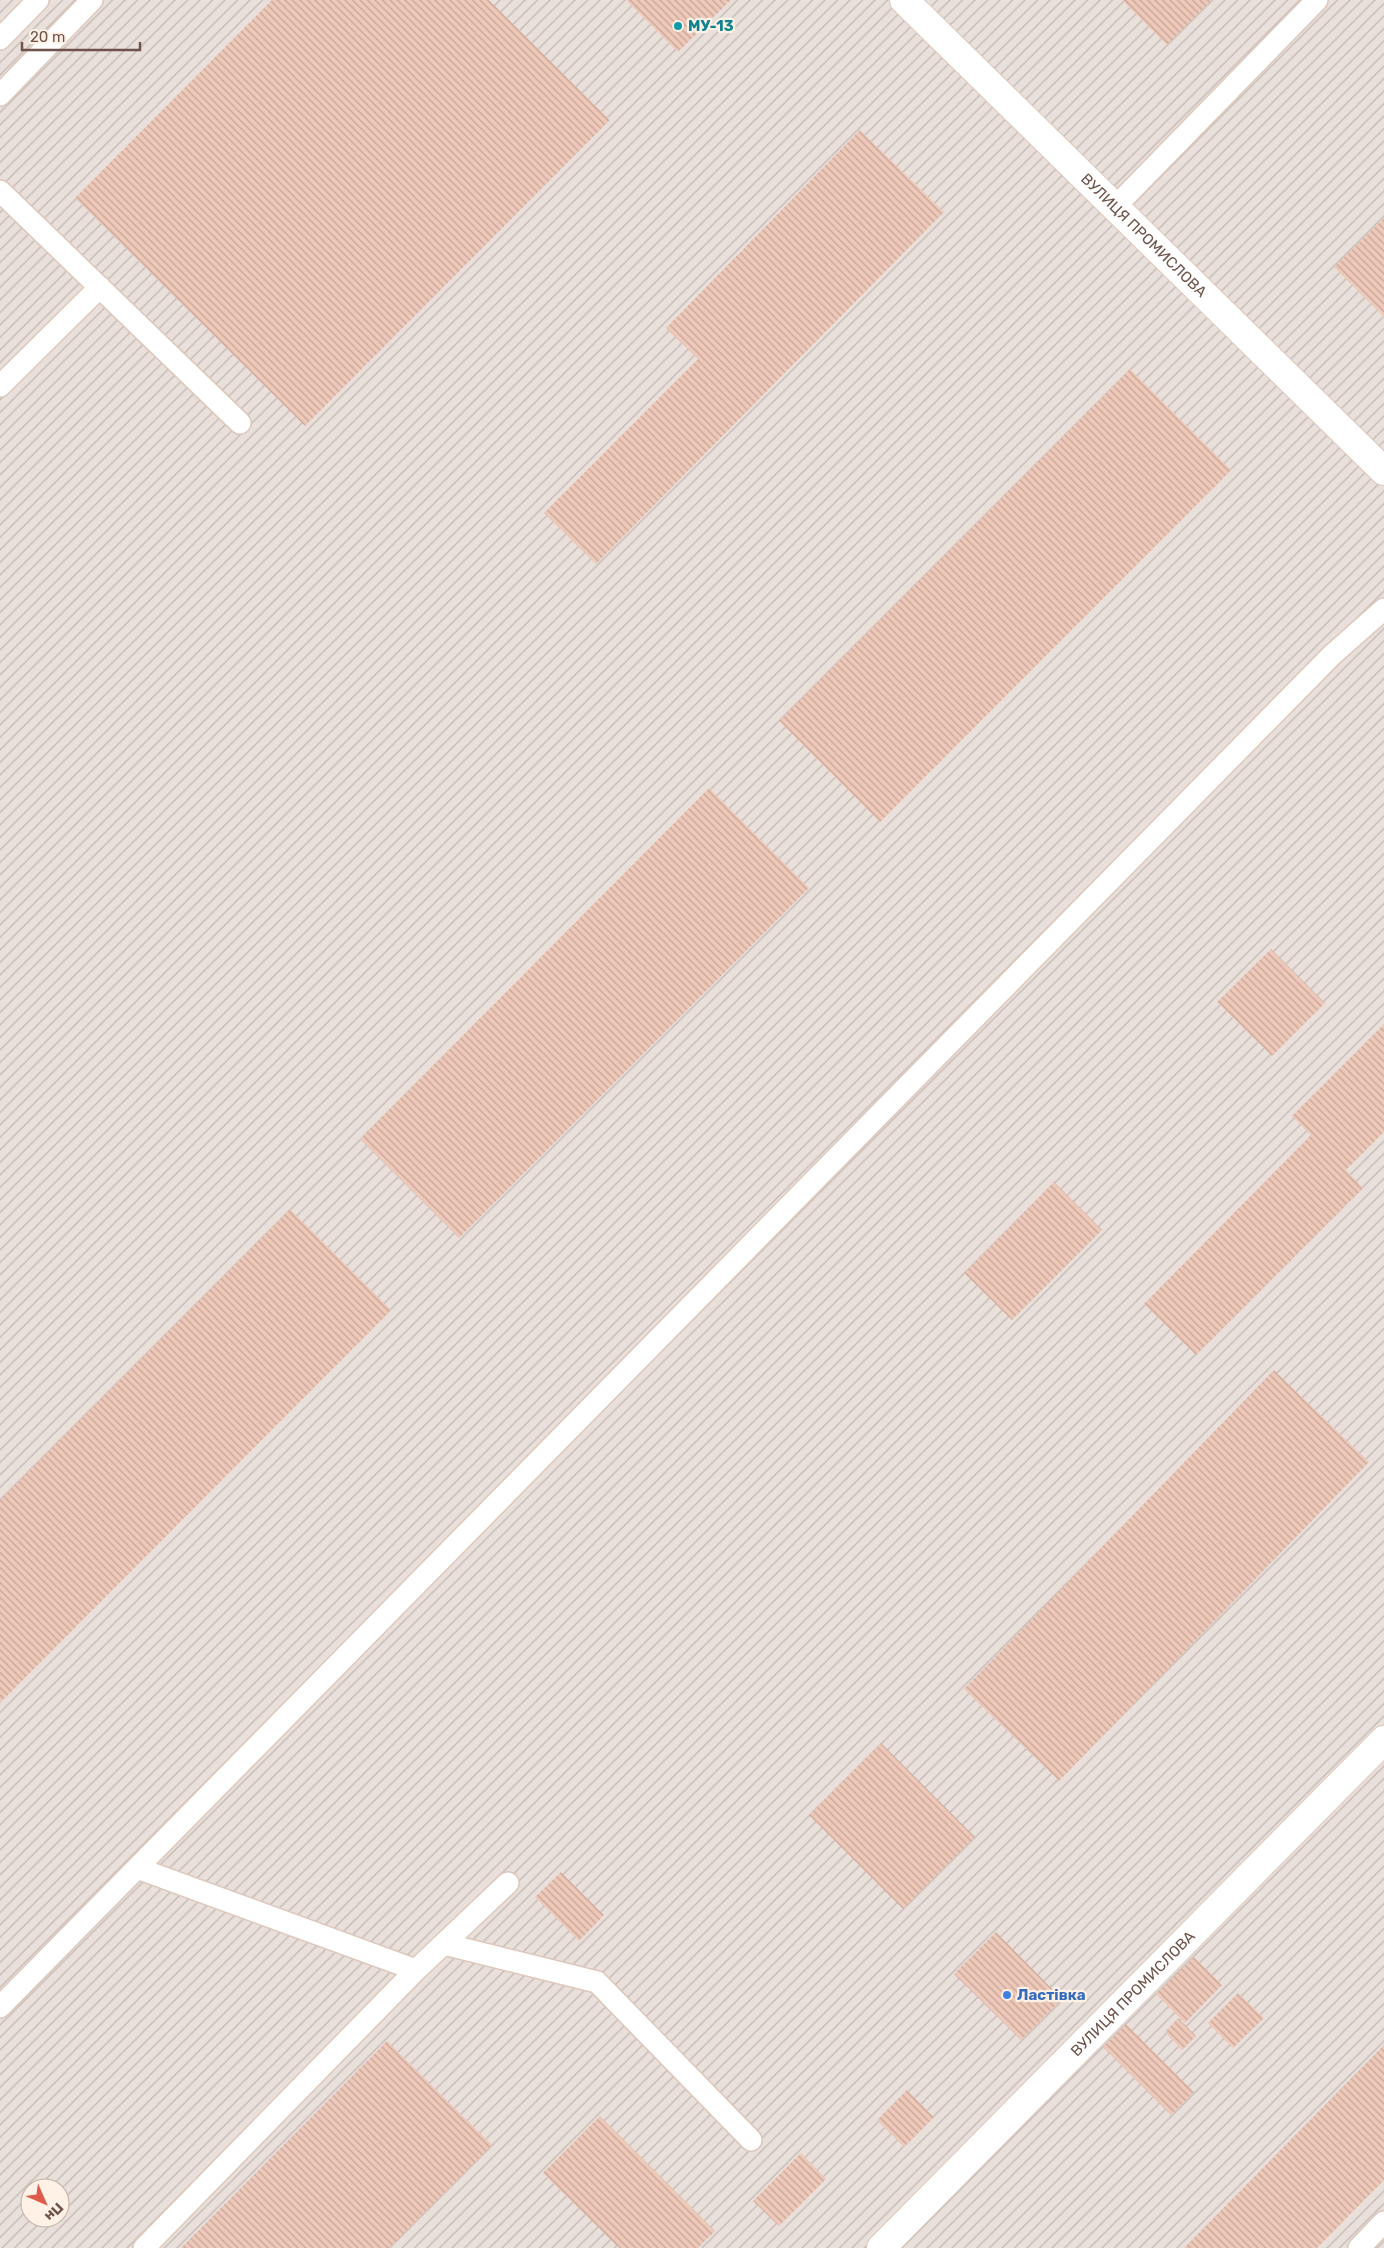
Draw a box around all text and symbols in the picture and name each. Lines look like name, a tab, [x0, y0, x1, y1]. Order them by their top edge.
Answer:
place label: МУ-13	[688, 17, 734, 35]
scale bar	[22, 20, 140, 52]
marker: МУ-13	[672, 20, 684, 32]
text: 20 m	[30, 28, 65, 46]
street label: ВУЛИЦЯ ПРОМИСЛОВА	[1077, 170, 1210, 301]
street label: ВУЛИЦЯ ПРОМИСЛОВА	[1067, 1927, 1199, 2060]
place label: Ластівка	[1017, 1986, 1086, 2004]
marker: Ластівка	[1001, 1989, 1013, 2001]
north arrow	[20, 2178, 70, 2228]
text: Пн	[41, 2199, 67, 2225]

